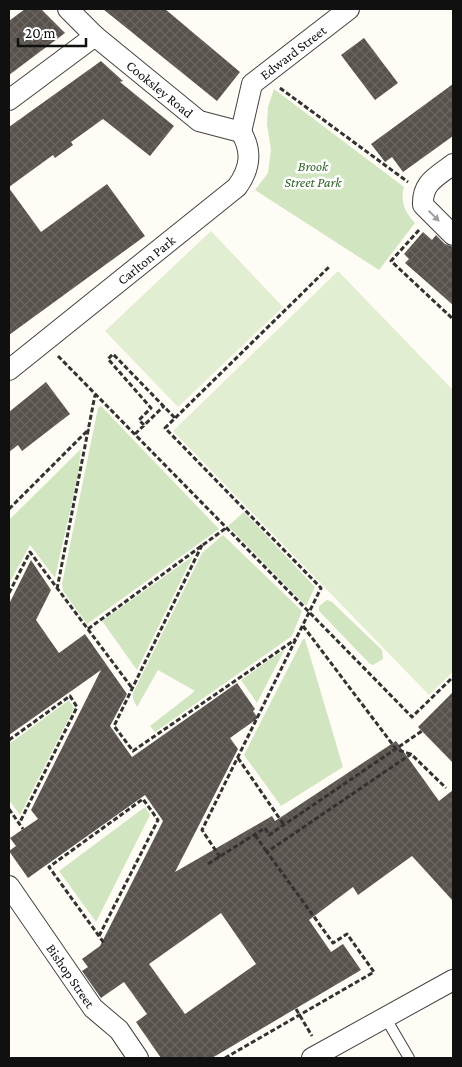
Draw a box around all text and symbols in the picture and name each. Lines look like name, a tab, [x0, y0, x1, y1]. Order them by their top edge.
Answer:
scale bar	[18, 15, 85, 47]
street label: Edward Street	[257, 22, 329, 83]
text: 20 m	[25, 25, 56, 41]
street label: Cooksley Road	[123, 57, 197, 121]
park label: Brook Street Park	[285, 158, 342, 190]
one-way arrow	[427, 210, 439, 222]
street label: Carlton Park	[114, 232, 179, 288]
street label: Bishop Street	[43, 941, 99, 1011]

